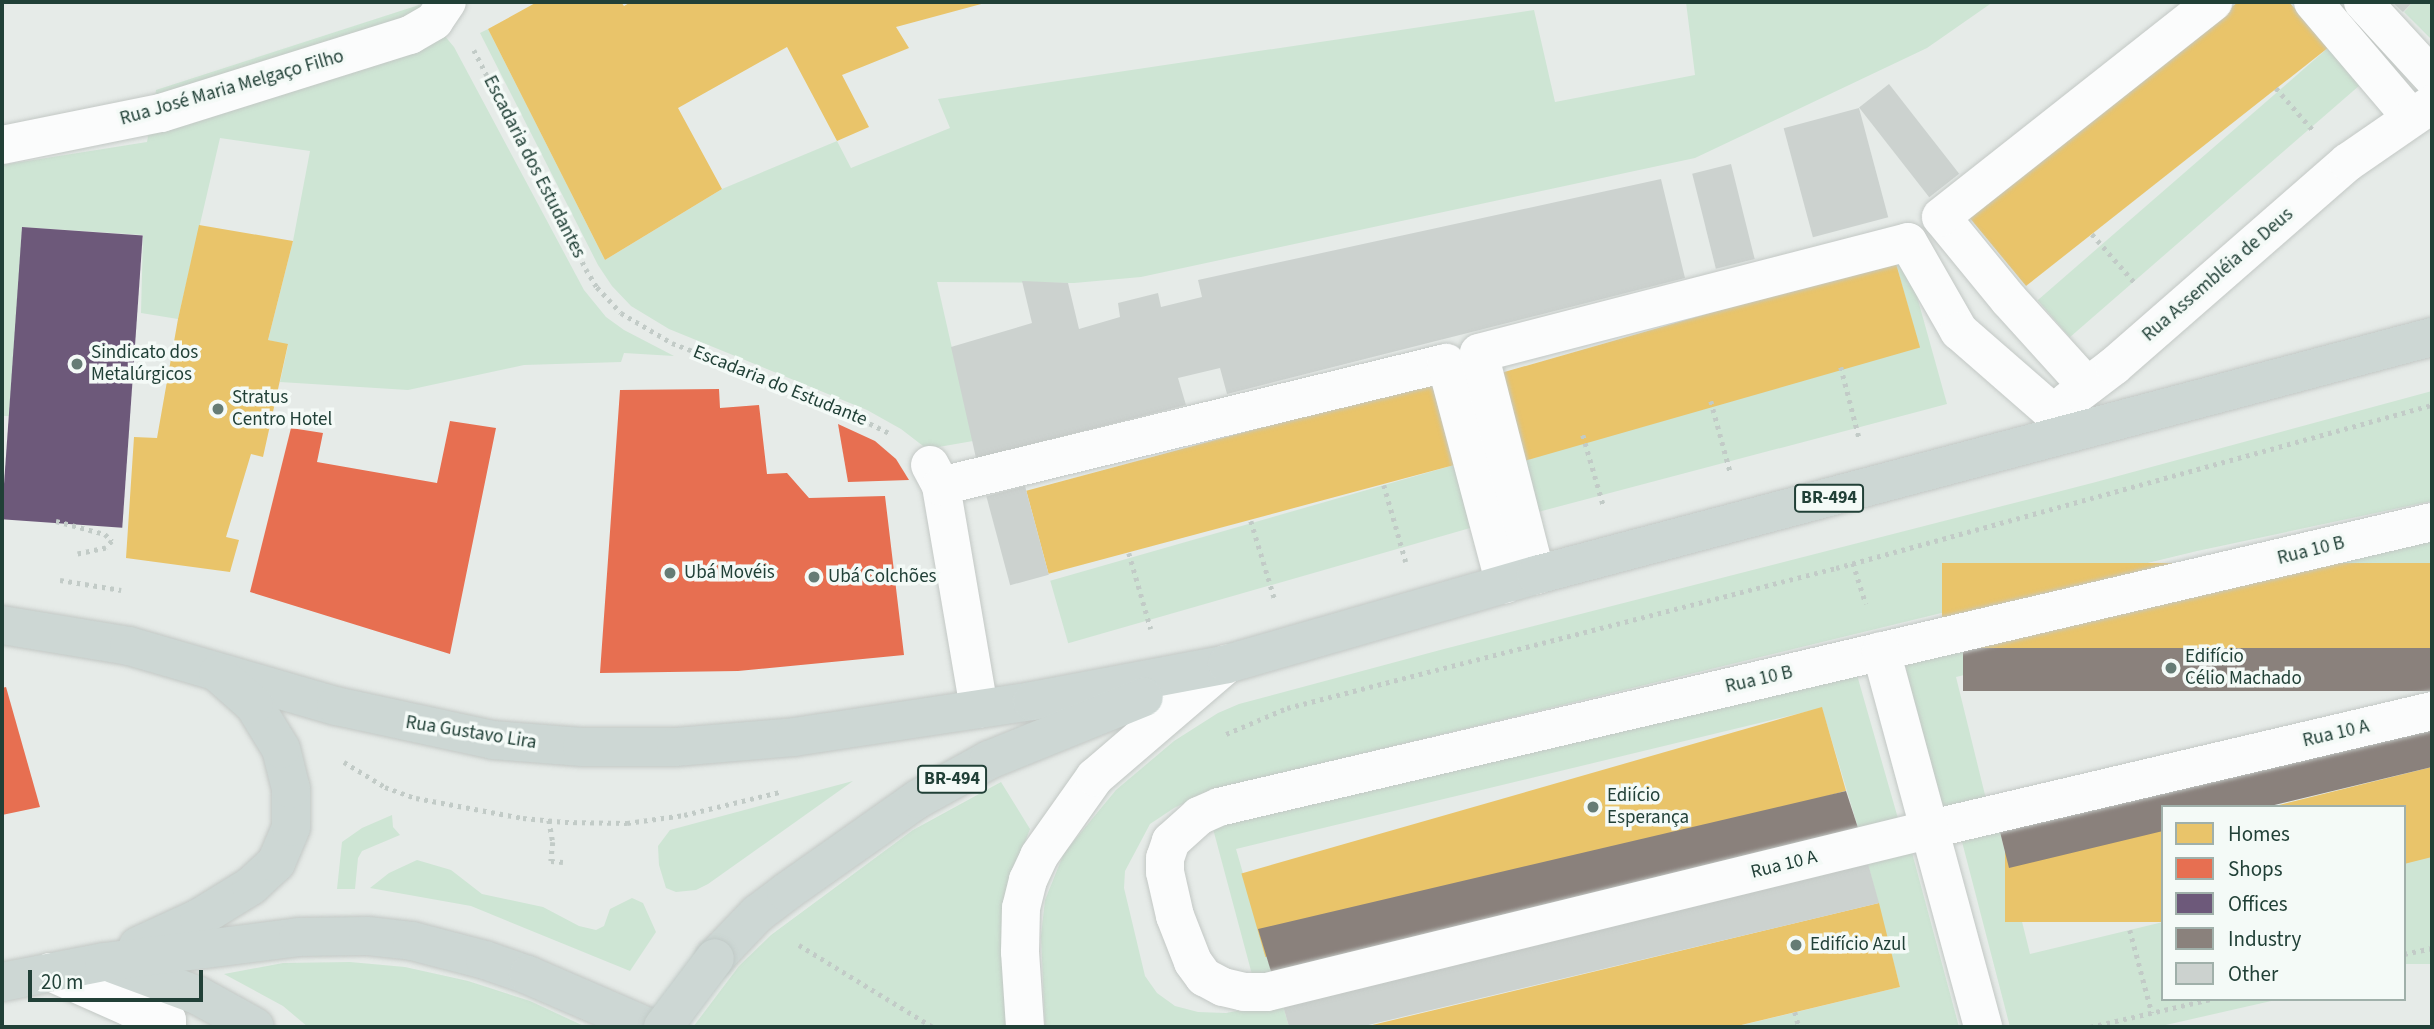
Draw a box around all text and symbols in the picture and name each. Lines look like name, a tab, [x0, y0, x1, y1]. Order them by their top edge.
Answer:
street label: Rua José Maria Melgaço Filho	[117, 45, 347, 131]
street label: Escadaria dos Estudantes	[478, 72, 590, 262]
street label: Rua Assembléia de Deus	[2138, 203, 2298, 347]
street label: Escadaria do Estudante	[690, 341, 870, 431]
place label: Sindicato dos Metalúrgicos	[91, 342, 198, 386]
marker: Sindicato dos Metalúrgicos	[69, 356, 85, 372]
place label: Stratus Centro Hotel	[232, 387, 332, 431]
marker: Stratus Centro Hotel	[210, 401, 226, 417]
road number: BR-494	[1794, 484, 1864, 512]
street label: Rua 10 B	[2275, 532, 2347, 570]
place label: Ubá Movéis	[684, 562, 775, 584]
marker: Ubá Movéis	[662, 565, 678, 581]
place label: Ubá Colchões	[828, 566, 937, 588]
marker: Ubá Colchões	[806, 569, 822, 585]
place label: Edifício Célio Machado	[2185, 646, 2302, 690]
marker: Edifício Célio Machado	[2163, 660, 2179, 676]
street label: Rua 10 B	[1723, 661, 1795, 699]
street label: Rua Gustavo Lira	[404, 711, 538, 755]
street label: Rua 10 A	[2301, 715, 2371, 753]
road number: BR-494	[917, 764, 987, 794]
place label: Ediício Esperança	[1607, 785, 1689, 829]
marker: Ediício Esperança	[1585, 799, 1601, 815]
legend	[2161, 805, 2406, 1001]
text: Homes	[2228, 819, 2290, 849]
street label: Rua 10 A	[1748, 846, 1820, 884]
text: Shops	[2228, 854, 2282, 884]
text: Offices	[2228, 889, 2288, 919]
text: Industry	[2228, 924, 2301, 954]
place label: Edifício Azul	[1810, 934, 1906, 956]
marker: Edifício Azul	[1788, 937, 1804, 953]
scale bar	[32, 956, 206, 1000]
text: Other	[2228, 959, 2278, 989]
text: 20 m	[41, 967, 83, 997]

